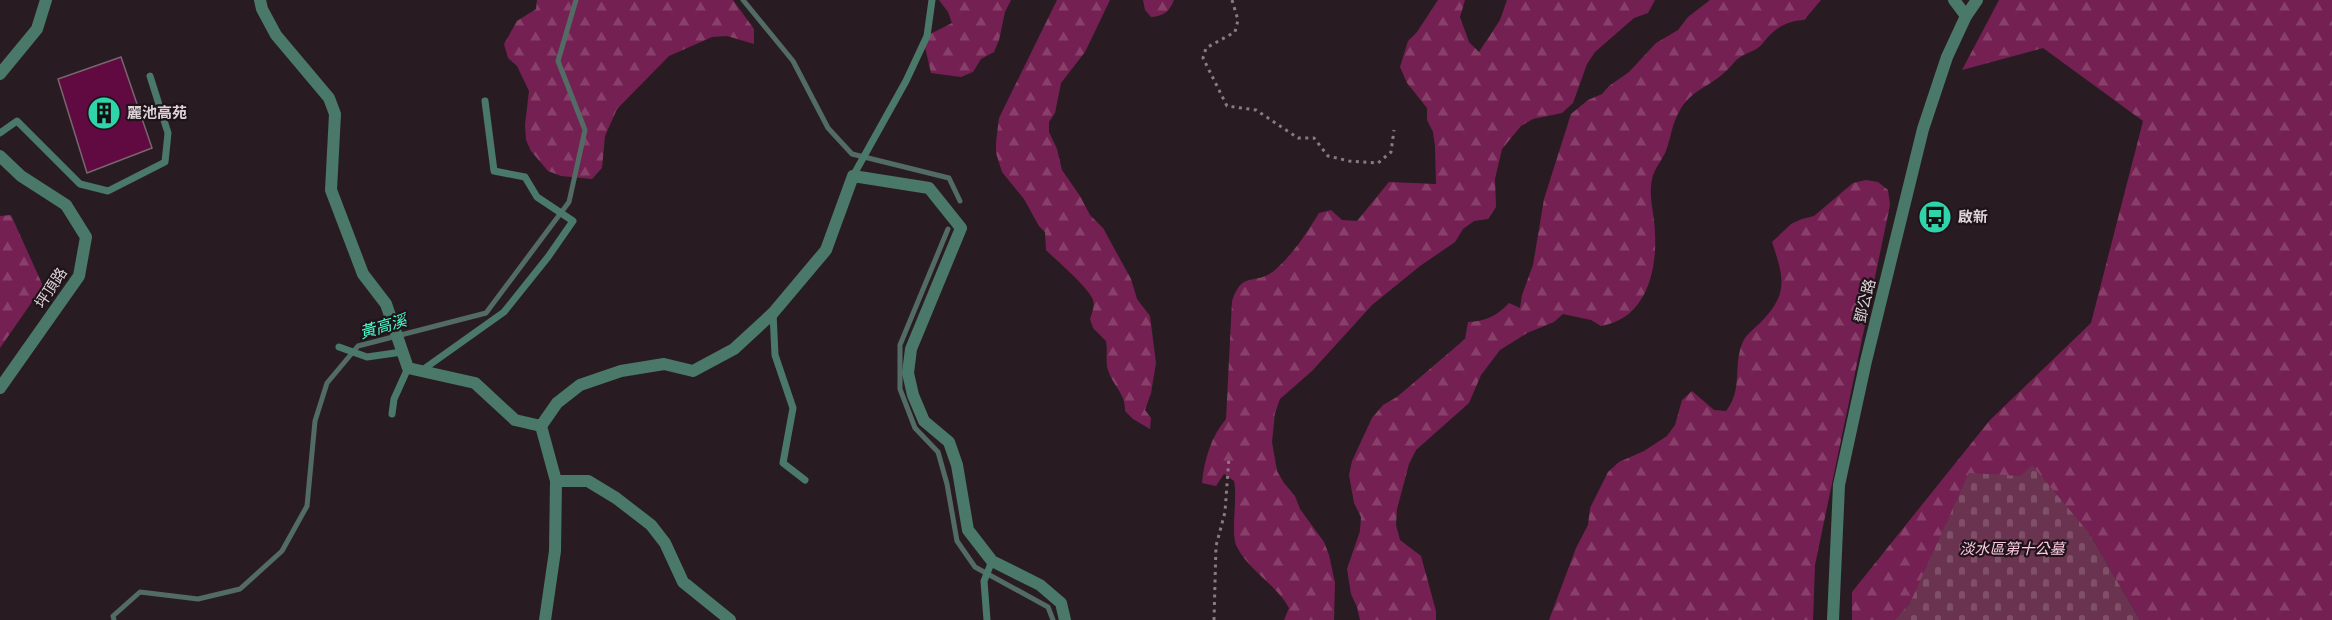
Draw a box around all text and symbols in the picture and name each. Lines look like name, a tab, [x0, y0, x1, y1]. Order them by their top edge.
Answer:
building icon: 麗池高苑	[86, 95, 122, 131]
place label: 麗池高苑	[127, 102, 187, 122]
bus stop icon: 啟新	[1917, 199, 1953, 235]
place label: 啟新	[1958, 206, 1988, 226]
street label: 坪頂路	[30, 263, 71, 312]
street label: 鄧公路	[1849, 276, 1879, 325]
water label: 黃高溪	[357, 308, 411, 343]
park label: 淡水區第十公墓	[1959, 538, 2067, 558]

